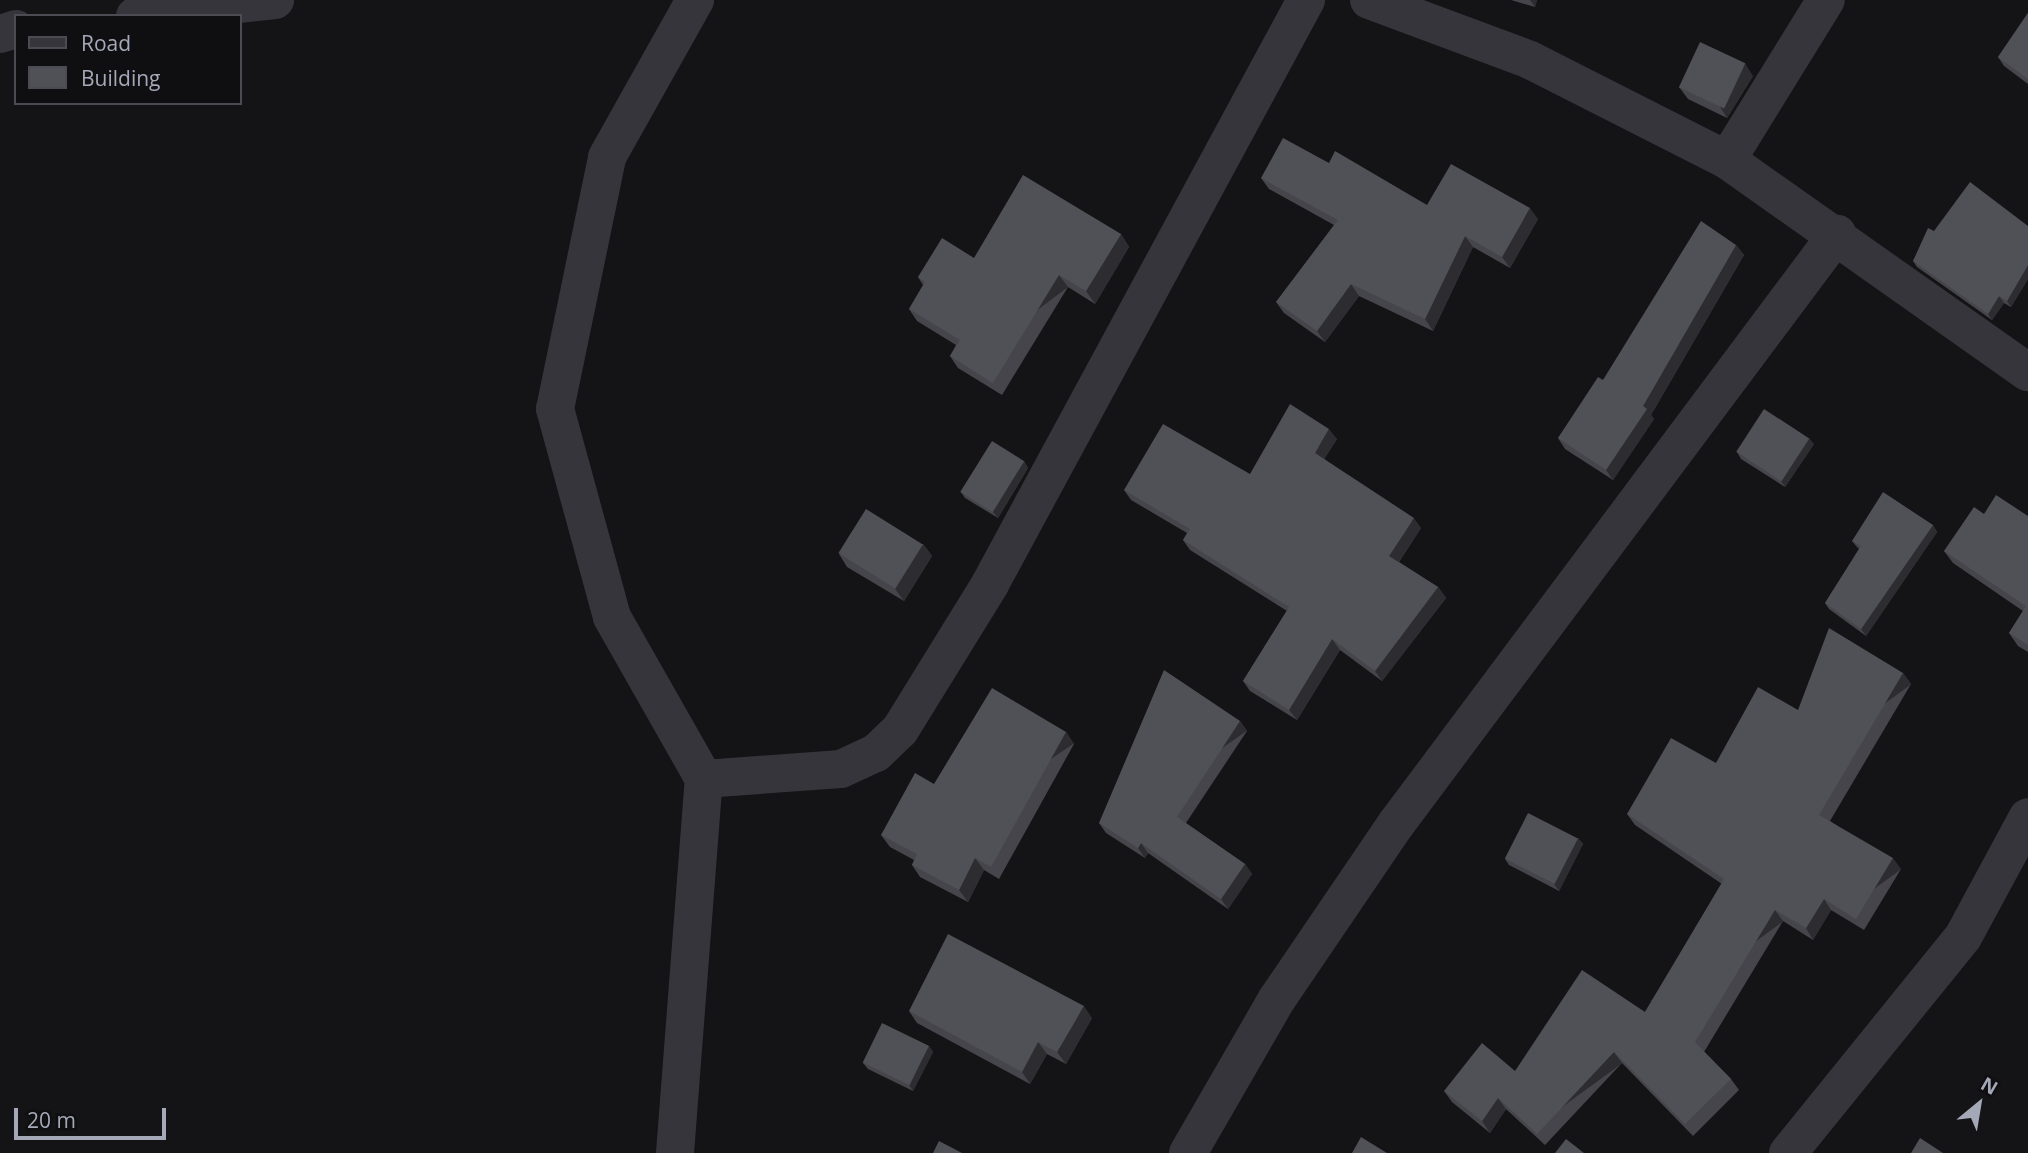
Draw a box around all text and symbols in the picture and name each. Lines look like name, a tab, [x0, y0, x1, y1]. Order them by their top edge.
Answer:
legend	[14, 14, 242, 105]
text: Road	[81, 29, 131, 57]
text: Building	[81, 64, 160, 92]
north arrow	[1944, 1069, 2014, 1139]
text: N	[1976, 1071, 2003, 1101]
scale bar	[18, 1094, 170, 1138]
text: 20 m	[27, 1106, 76, 1134]

